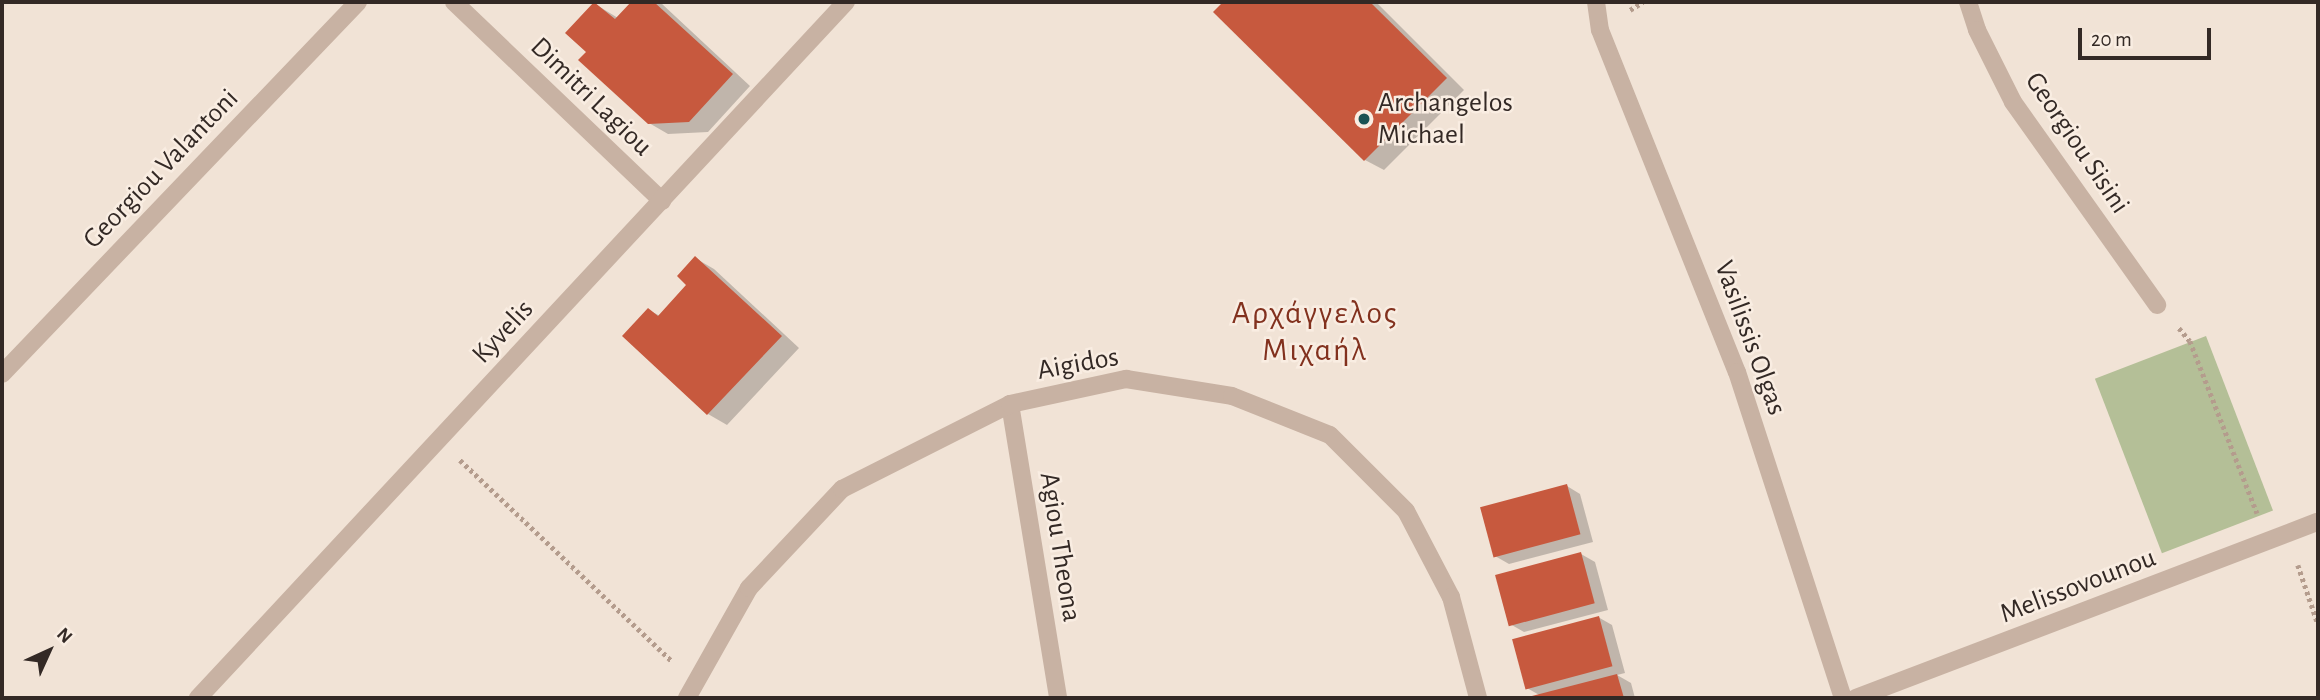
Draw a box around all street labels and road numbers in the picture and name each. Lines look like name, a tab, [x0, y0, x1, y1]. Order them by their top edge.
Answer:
street label: Dimitri Lagiou	[523, 31, 659, 163]
street label: Georgiou Sisini	[2017, 66, 2137, 220]
street label: Georgiou Valantoni	[76, 82, 246, 256]
street label: Vasilissis Olgas	[1707, 256, 1793, 420]
street label: Kyvelis	[465, 293, 541, 371]
street label: Aigidos	[1035, 340, 1121, 388]
street label: Agiou Theona	[1032, 470, 1088, 624]
street label: Melissovounou	[1995, 541, 2161, 631]

